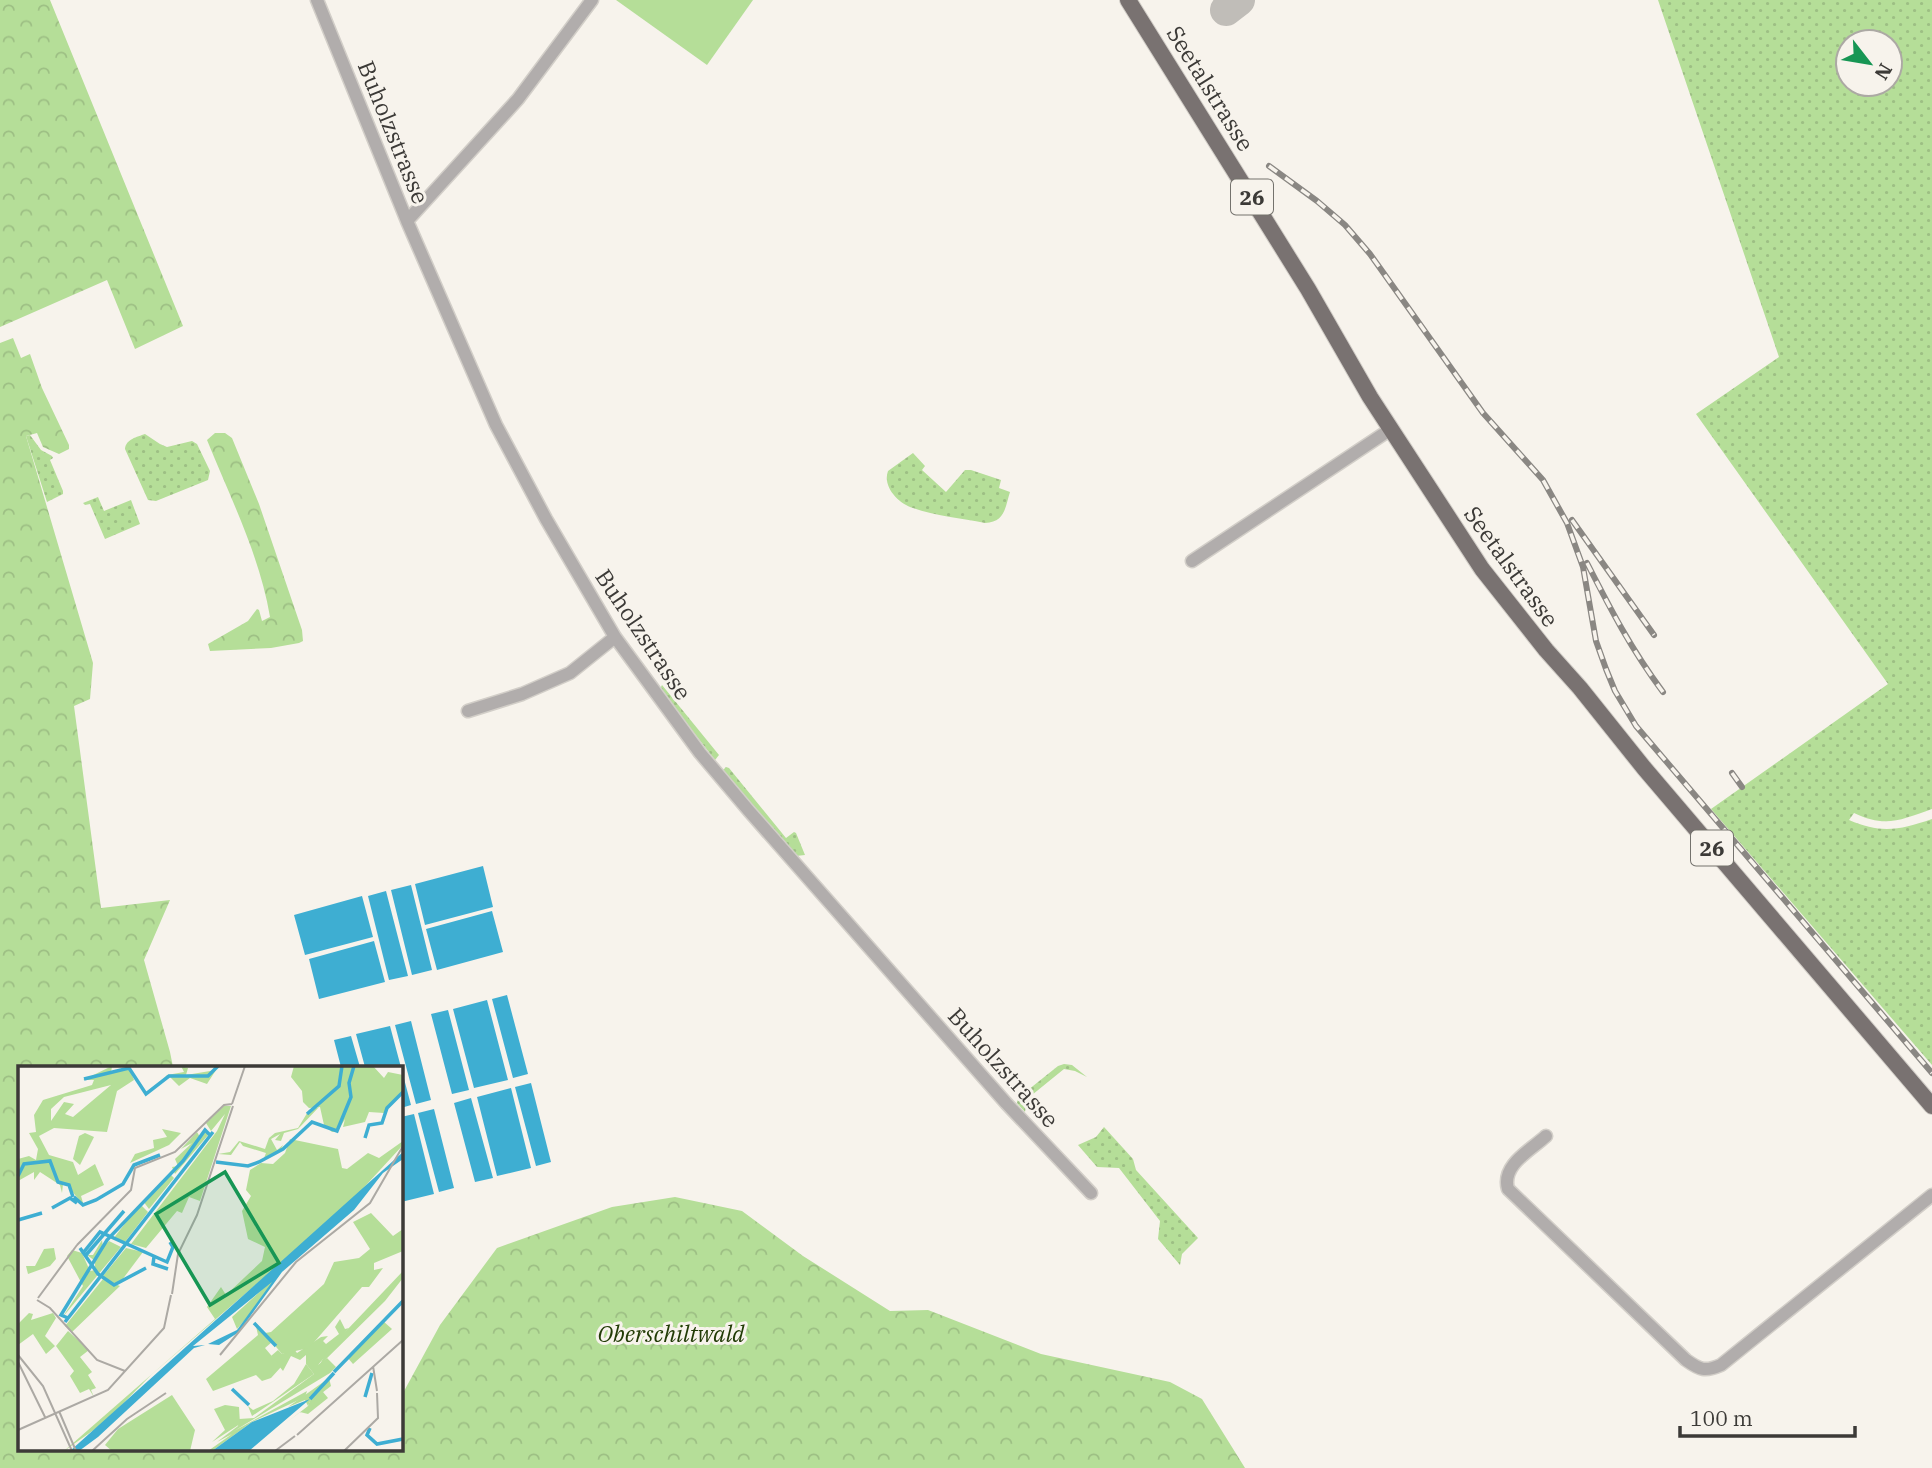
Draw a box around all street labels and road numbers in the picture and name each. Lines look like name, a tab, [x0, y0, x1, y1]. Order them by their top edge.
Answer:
street label: Seetalstrasse	[1161, 20, 1261, 156]
street label: Buholzstrasse	[352, 56, 436, 208]
road number: 26	[1231, 180, 1273, 214]
street label: Seetalstrasse	[1458, 500, 1566, 632]
street label: Buholzstrasse	[589, 563, 699, 705]
road number: 26	[1691, 830, 1733, 866]
street label: Buholzstrasse	[942, 1001, 1066, 1133]

